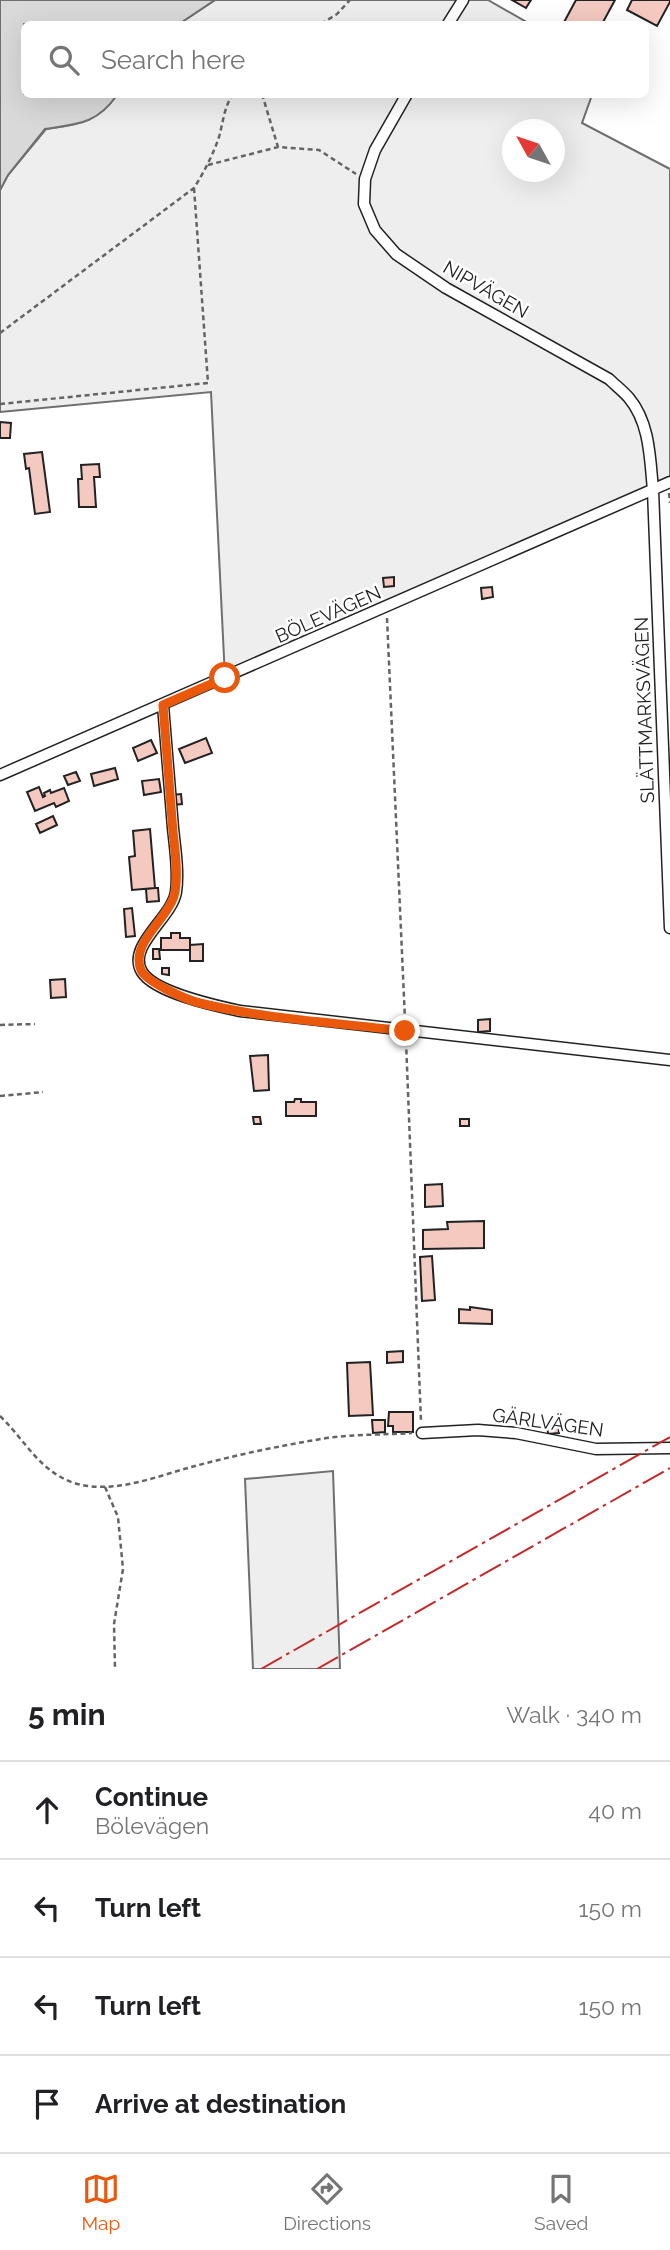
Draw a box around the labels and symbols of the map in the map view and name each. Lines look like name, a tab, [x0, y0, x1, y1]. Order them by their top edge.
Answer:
north arrow	[502, 119, 565, 182]
street label: NIPVÄGEN	[439, 256, 533, 322]
street label: BÖLEVÄGEN	[272, 581, 384, 647]
street label: SLÄTTMARKSVÄGEN	[630, 616, 658, 804]
route start	[209, 662, 240, 693]
route end	[389, 1015, 420, 1046]
street label: GÄRLVÄGEN	[491, 1403, 605, 1441]

